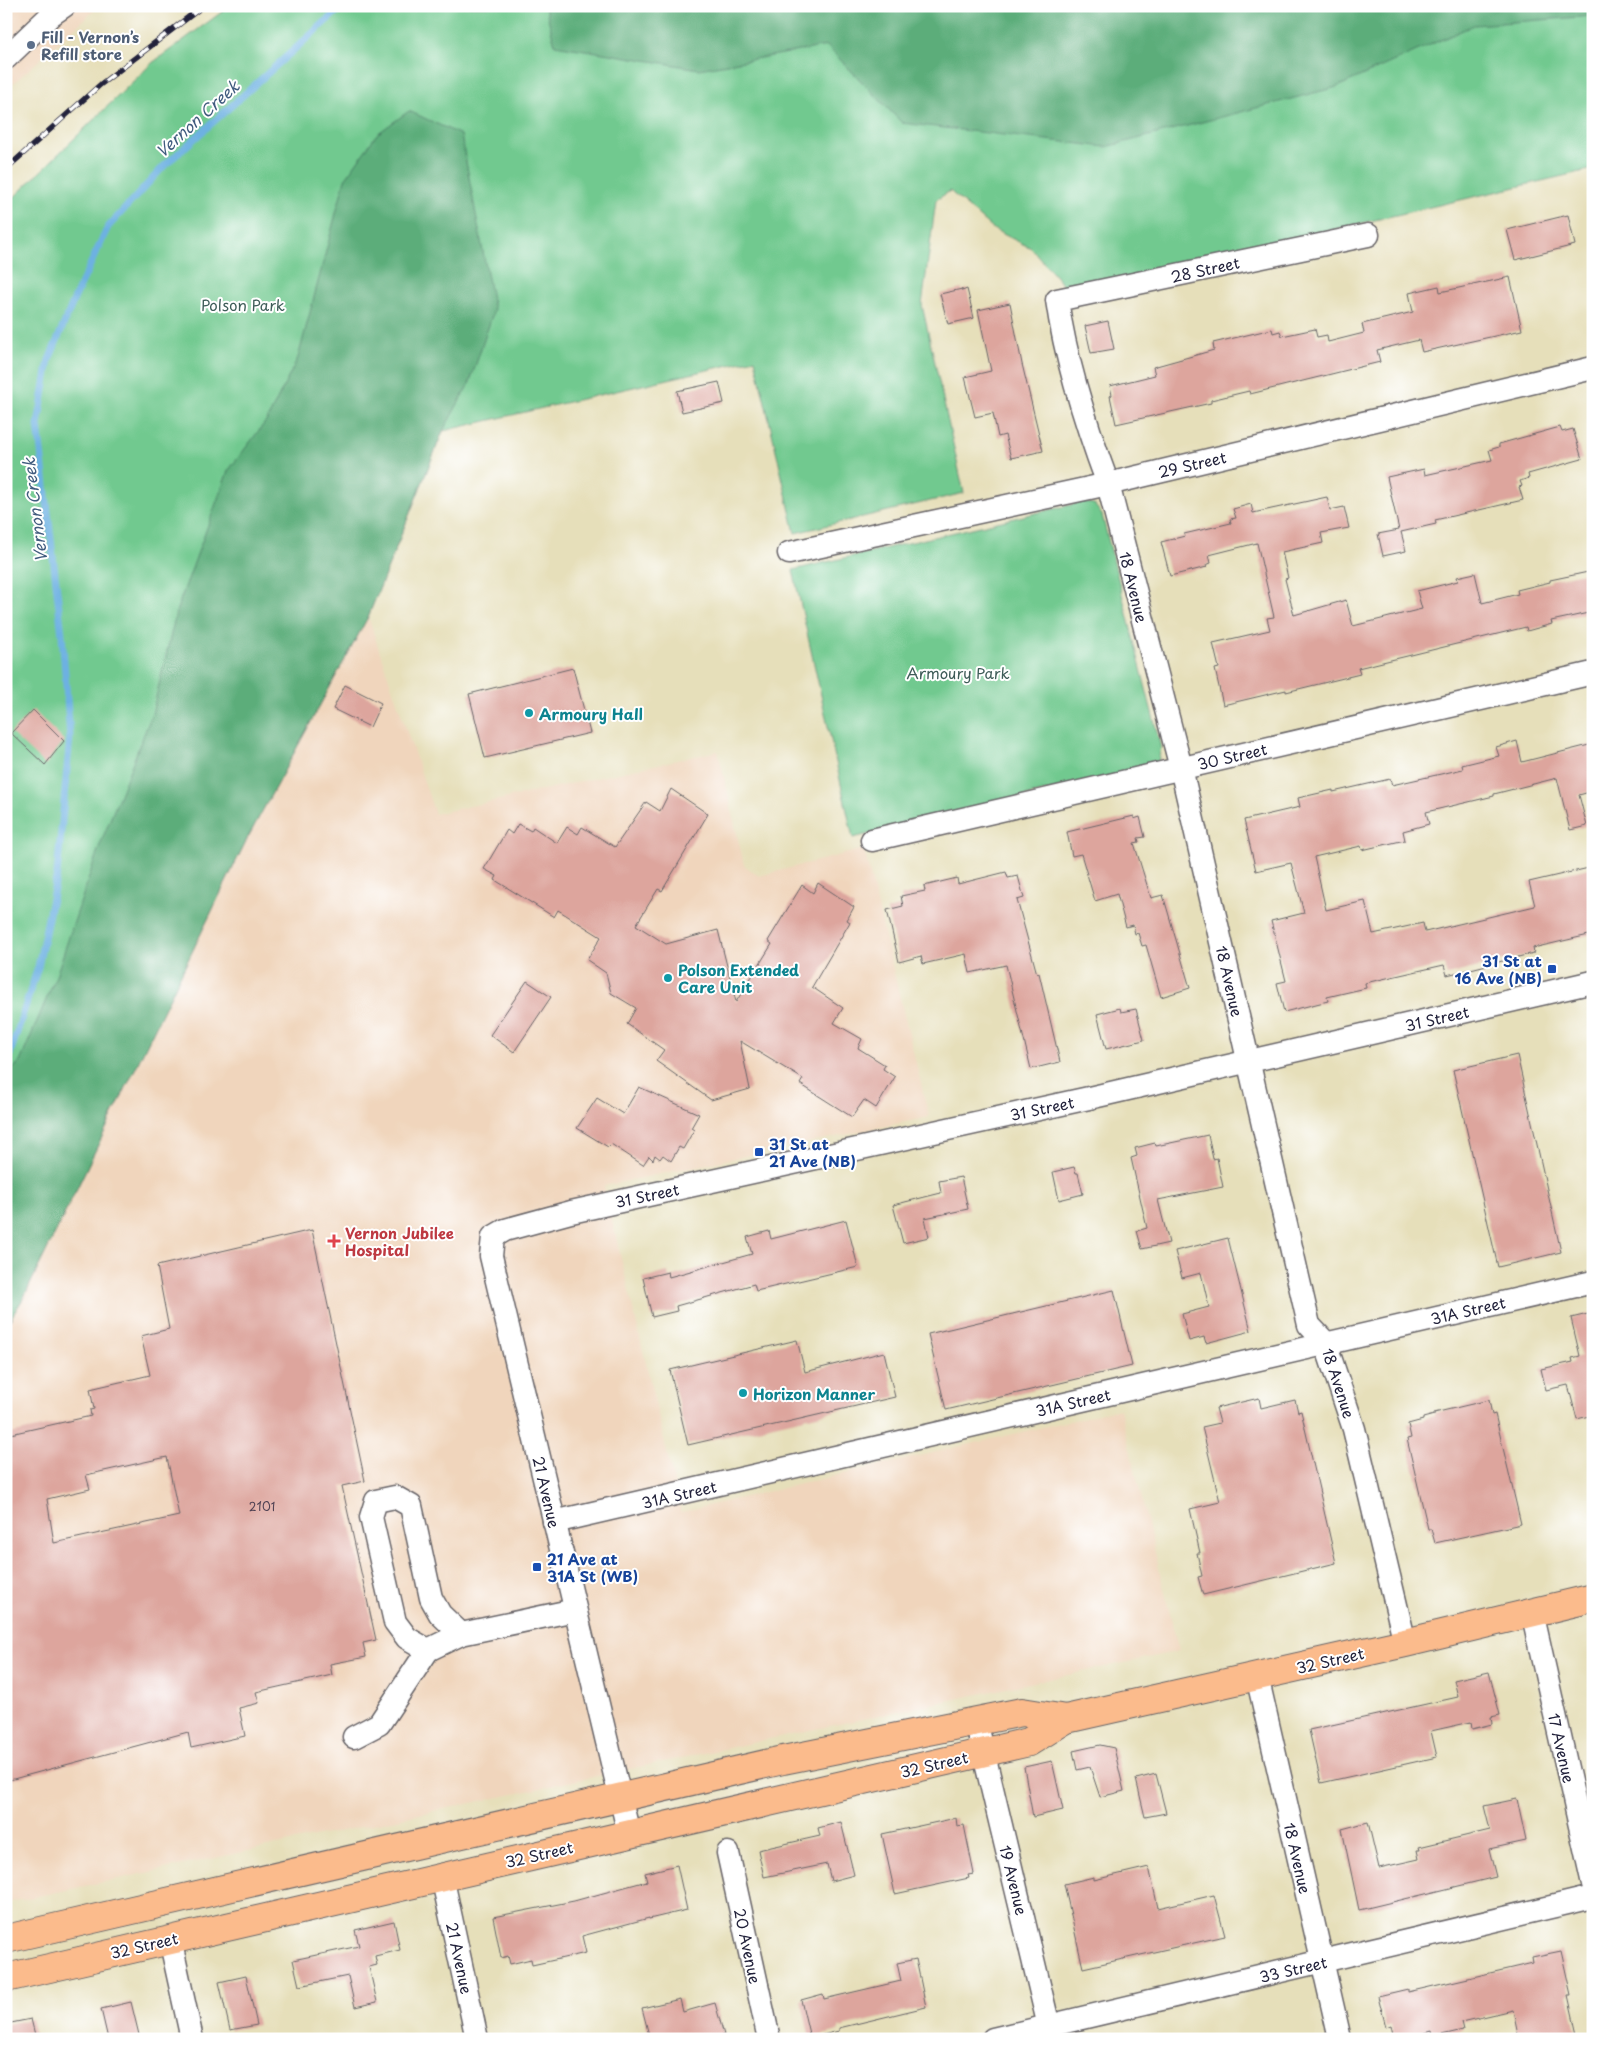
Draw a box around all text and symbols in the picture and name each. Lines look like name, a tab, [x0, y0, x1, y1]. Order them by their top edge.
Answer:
place label: Fill - Vernon’s Refill store	[41, 25, 139, 65]
marker: Fill - Vernon’s Refill store	[25, 39, 37, 51]
water label: Vernon Creek	[150, 73, 245, 162]
street label: 28 Street	[1168, 250, 1242, 288]
park label: Polson Park	[201, 293, 285, 316]
street label: 29 Street	[1156, 445, 1228, 483]
water label: Vernon Creek	[16, 455, 52, 564]
street label: 18 Avenue	[1114, 549, 1154, 625]
park label: Armoury Park	[906, 661, 1010, 684]
place label: Armoury Hall	[539, 702, 643, 725]
marker: Armoury Hall	[523, 707, 535, 719]
street label: 30 Street	[1195, 737, 1269, 775]
street label: 18 Avenue	[1211, 943, 1249, 1019]
place label: 31 St at 16 Ave (NB)	[1454, 949, 1543, 989]
place label: Polson Extended Care Unit	[678, 958, 799, 998]
marker: 31 St at 16 Ave (NB)	[1546, 963, 1558, 975]
marker: Polson Extended Care Unit	[662, 972, 674, 984]
street label: 31 Street	[1403, 999, 1471, 1037]
street label: 31 Street	[1008, 1090, 1076, 1126]
place label: 31 St at 21 Ave (NB)	[769, 1132, 856, 1172]
marker: 31 St at 21 Ave (NB)	[753, 1146, 765, 1158]
street label: 31 Street	[613, 1177, 681, 1213]
place label: Vernon Jubilee Hospital	[345, 1221, 454, 1261]
marker: Vernon Jubilee Hospital	[327, 1234, 341, 1248]
street label: 31A Street	[1428, 1290, 1508, 1330]
street label: 18 Avenue	[1317, 1345, 1361, 1421]
place label: Horizon Manner	[753, 1382, 876, 1405]
street label: 31A Street	[1033, 1382, 1113, 1422]
marker: Horizon Manner	[737, 1387, 749, 1399]
street label: 21 Avenue	[528, 1454, 566, 1530]
street label: 31A Street	[639, 1474, 719, 1514]
house number: 2101	[249, 1497, 275, 1515]
place label: 21 Ave at 31A St (WB)	[547, 1547, 638, 1587]
marker: 21 Ave at 31A St (WB)	[531, 1561, 543, 1573]
street label: 32 Street	[1294, 1641, 1366, 1679]
street label: 17 Avenue	[1543, 1711, 1581, 1785]
street label: 32 Street	[898, 1745, 970, 1783]
street label: 18 Avenue	[1279, 1820, 1317, 1896]
street label: 32 Street	[503, 1835, 575, 1873]
street label: 19 Avenue	[994, 1843, 1034, 1917]
street label: 20 Avenue	[729, 1906, 767, 1986]
street label: 21 Avenue	[441, 1920, 479, 1996]
street label: 32 Street	[108, 1926, 180, 1964]
street label: 33 Street	[1257, 1950, 1329, 1988]

